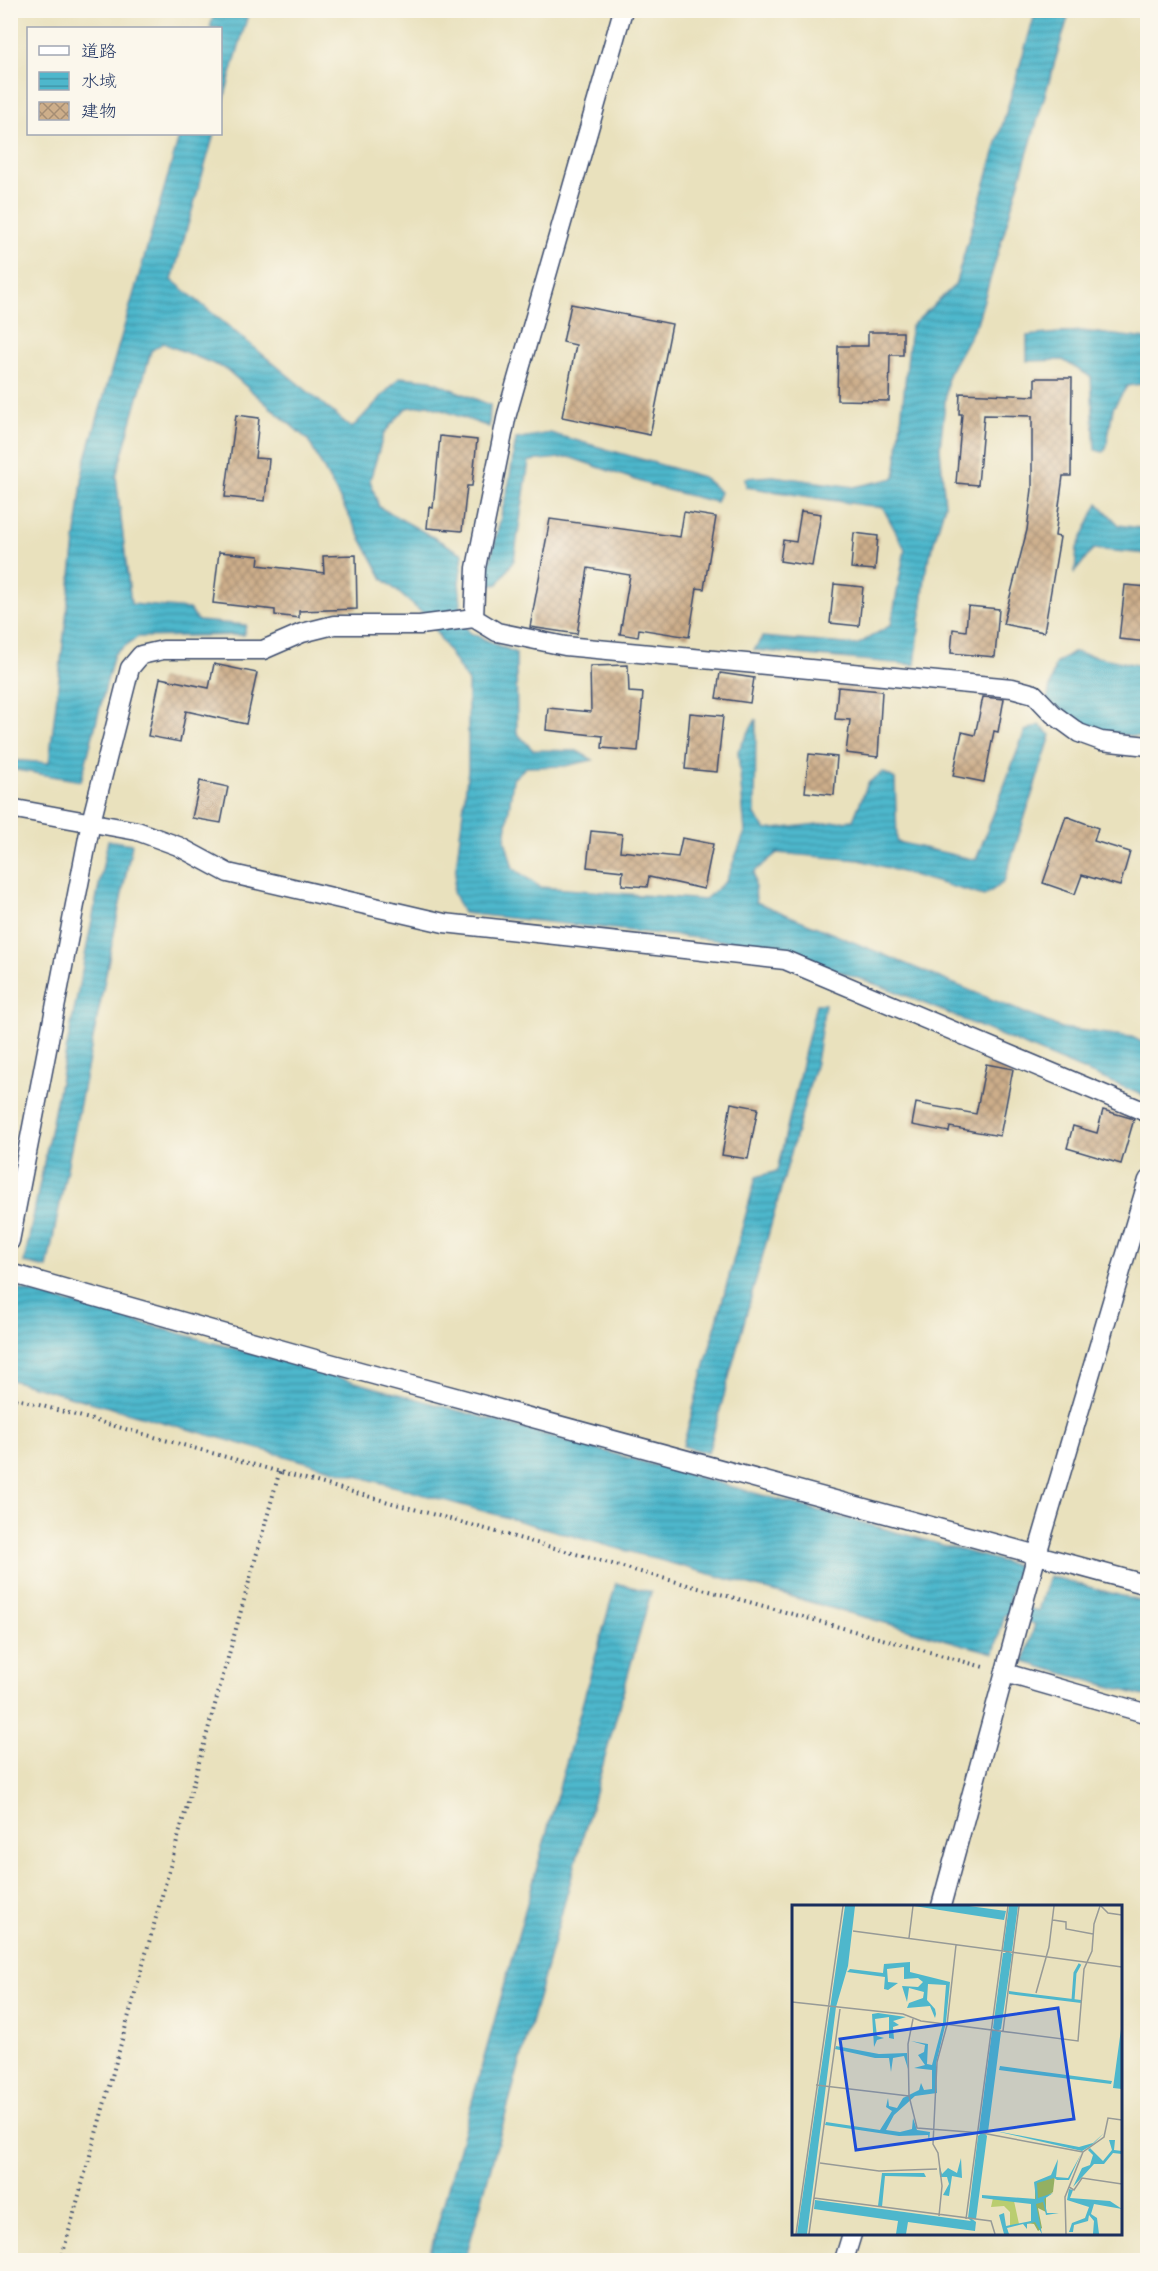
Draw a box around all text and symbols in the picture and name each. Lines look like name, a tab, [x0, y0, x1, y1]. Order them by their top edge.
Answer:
legend	[27, 27, 222, 135]
text: 道路	[81, 38, 117, 62]
text: 水域	[81, 68, 117, 92]
text: 建物	[81, 98, 117, 122]
inset map	[792, 1905, 1122, 2235]

